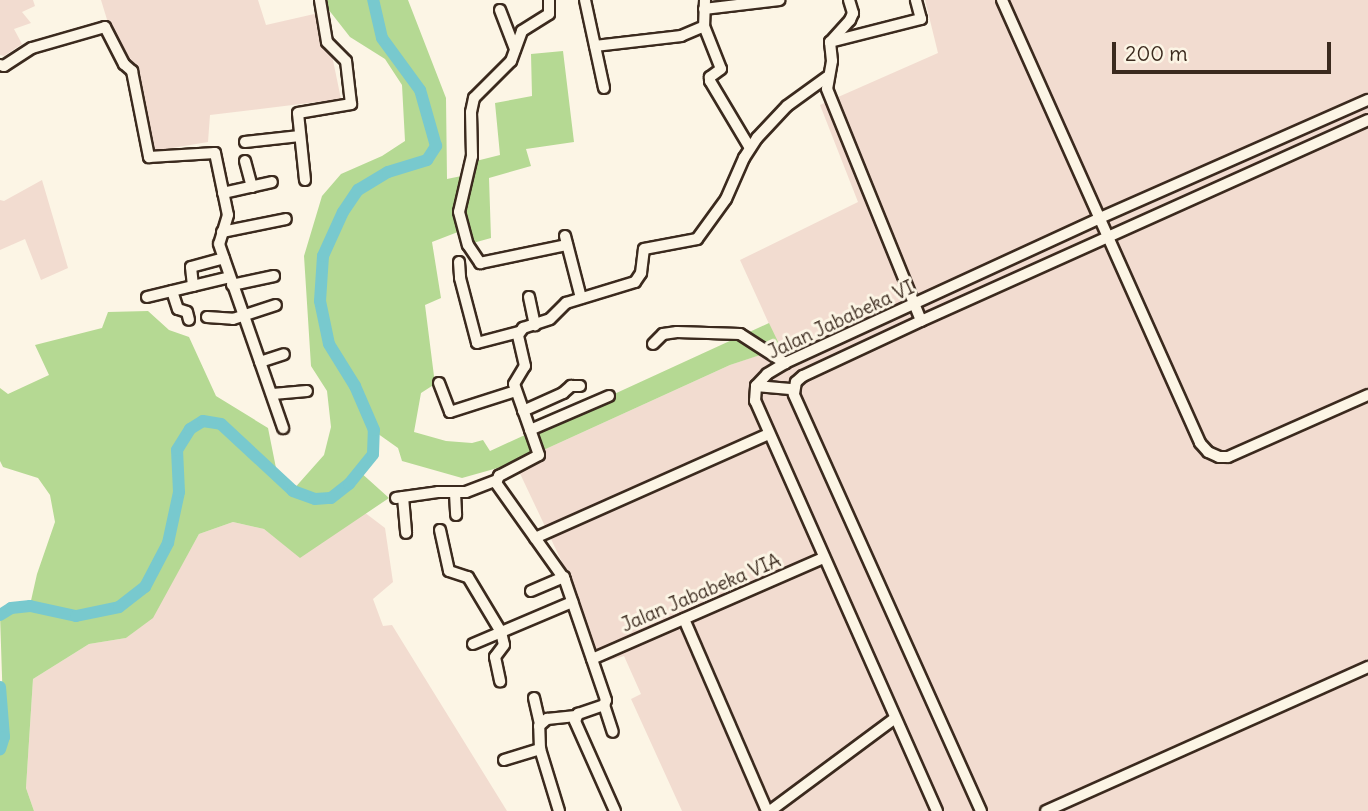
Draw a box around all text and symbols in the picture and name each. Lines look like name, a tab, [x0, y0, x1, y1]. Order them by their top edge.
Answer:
scale bar	[1116, 28, 1335, 72]
text: 200 m	[1125, 40, 1188, 67]
street label: Jalan Jababeka VI	[764, 276, 918, 364]
street label: Jalan Jababeka VIA	[618, 549, 784, 637]

